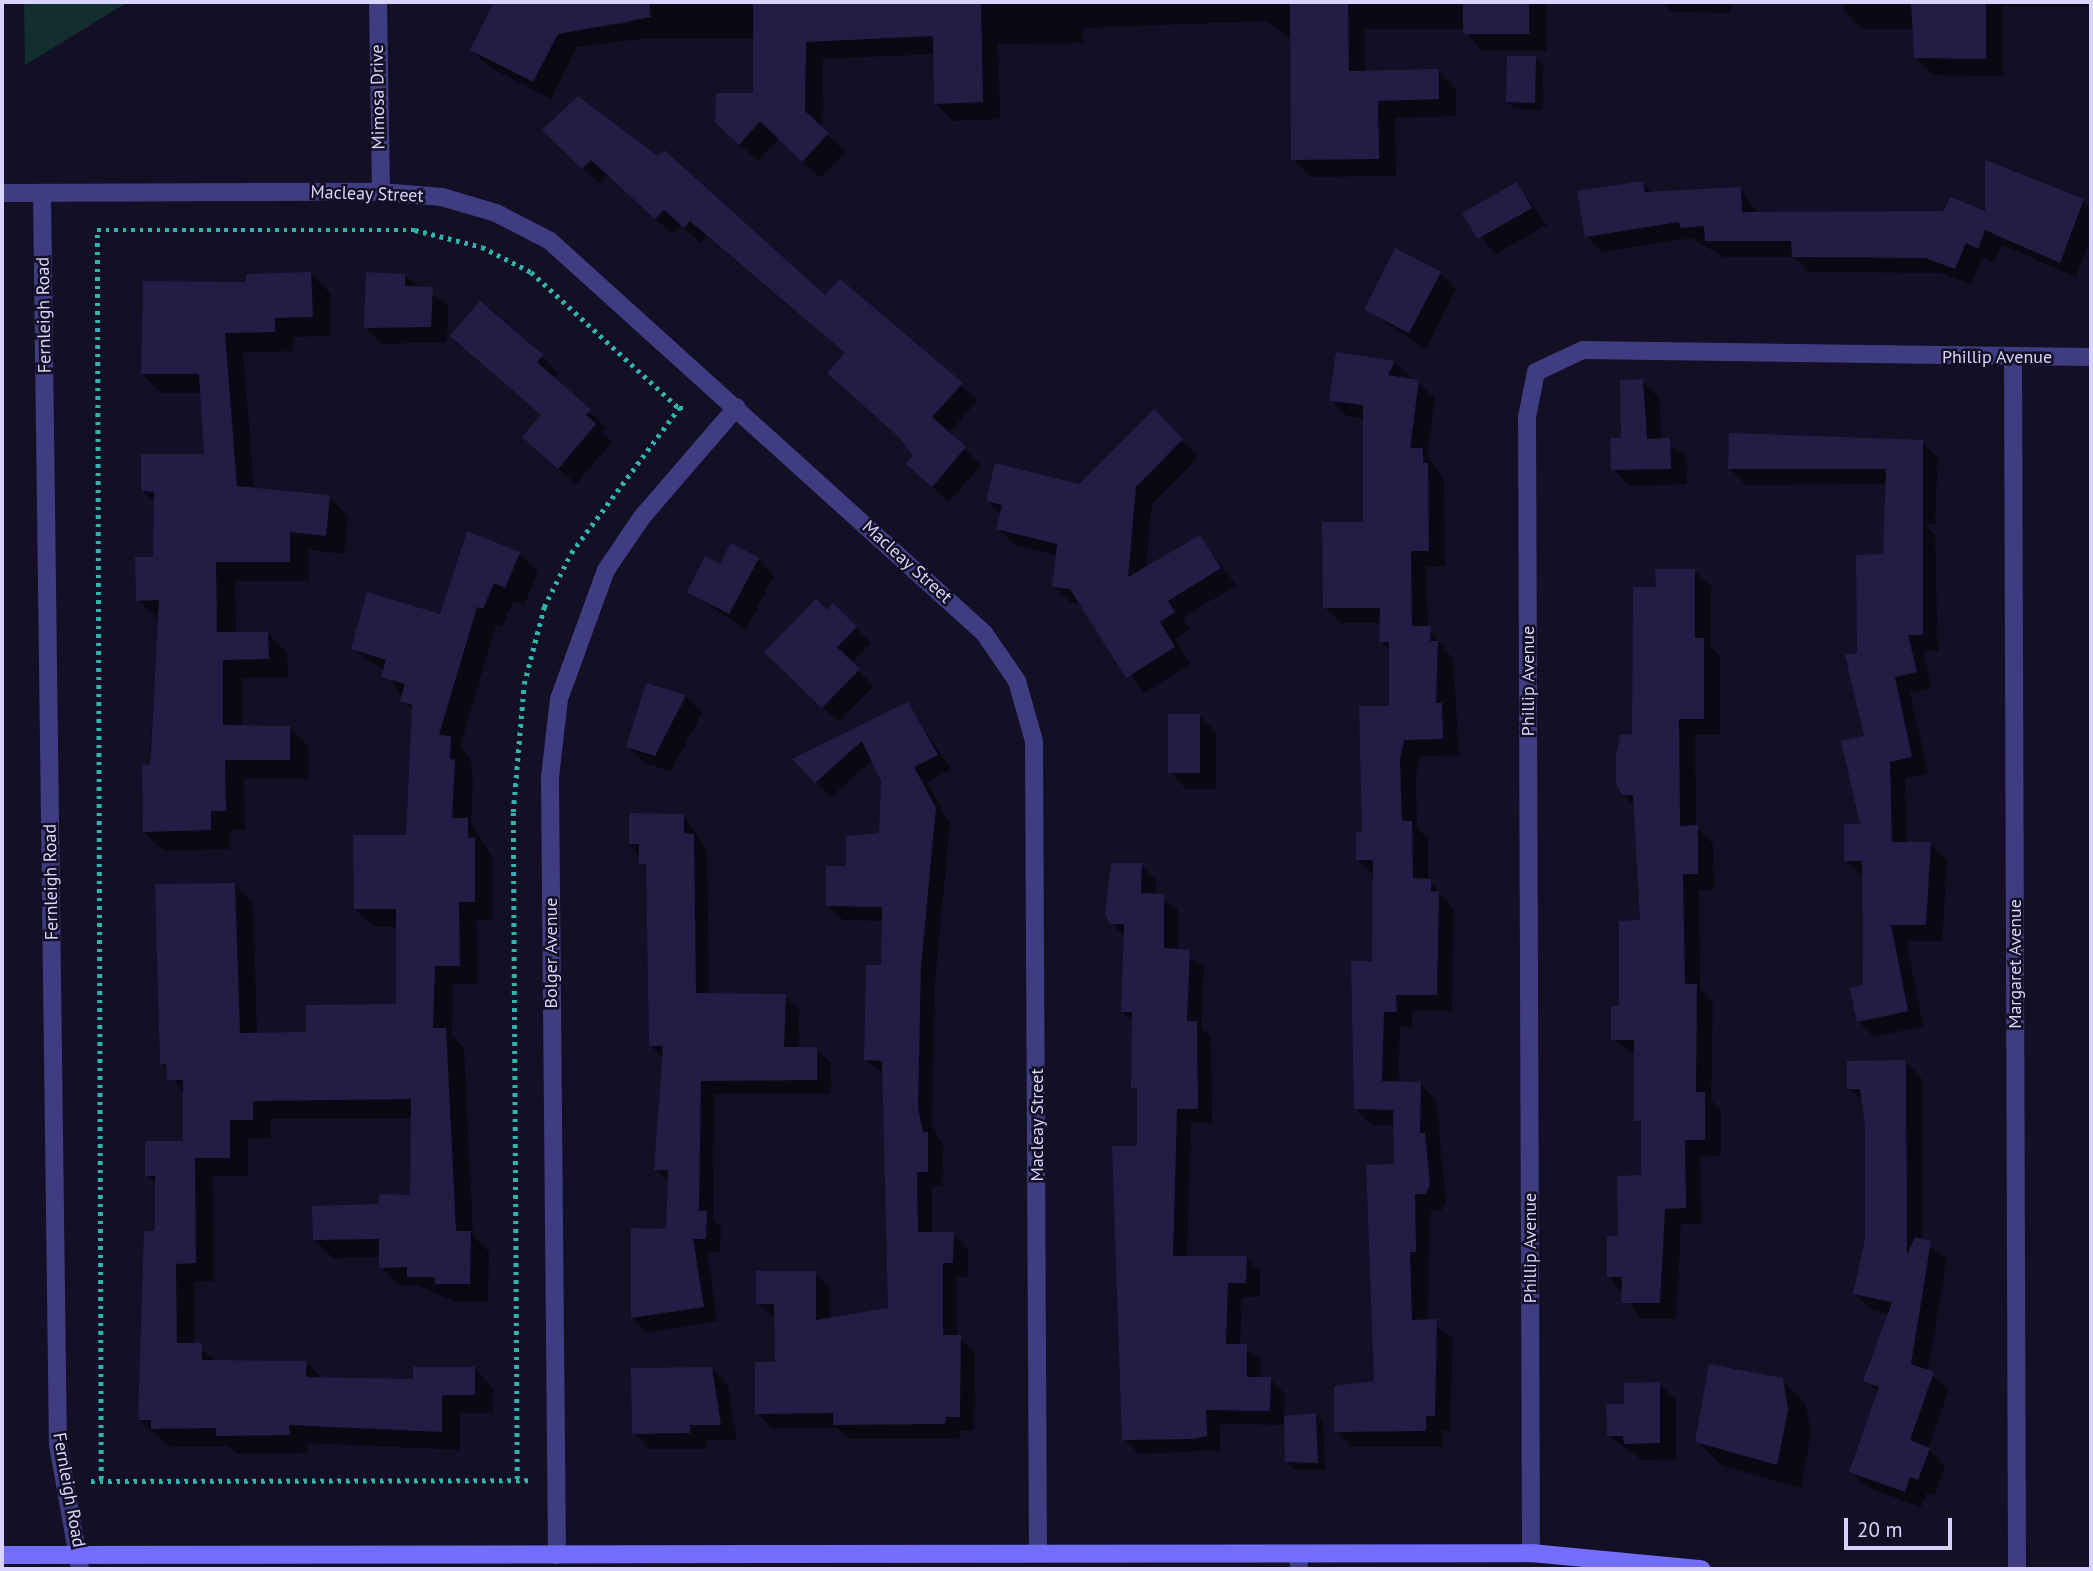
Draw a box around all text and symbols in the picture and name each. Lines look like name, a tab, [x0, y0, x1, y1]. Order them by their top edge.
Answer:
street label: Mimosa Drive	[366, 44, 390, 150]
street label: Macleay Street	[310, 181, 424, 207]
street label: Fernleigh Road	[32, 257, 56, 373]
street label: Phillip Avenue	[1942, 346, 2052, 368]
street label: Macleay Street	[857, 516, 957, 608]
street label: Phillip Avenue	[1517, 626, 1539, 736]
street label: Fernleigh Road	[39, 824, 63, 940]
street label: Bolger Avenue	[540, 897, 562, 1009]
street label: Margaret Avenue	[2004, 899, 2026, 1029]
street label: Macleay Street	[1026, 1068, 1048, 1182]
street label: Phillip Avenue	[1519, 1193, 1541, 1303]
street label: Fernleigh Road	[48, 1431, 90, 1549]
scale bar	[1848, 1504, 1956, 1548]
text: 20 m	[1857, 1516, 1903, 1543]

